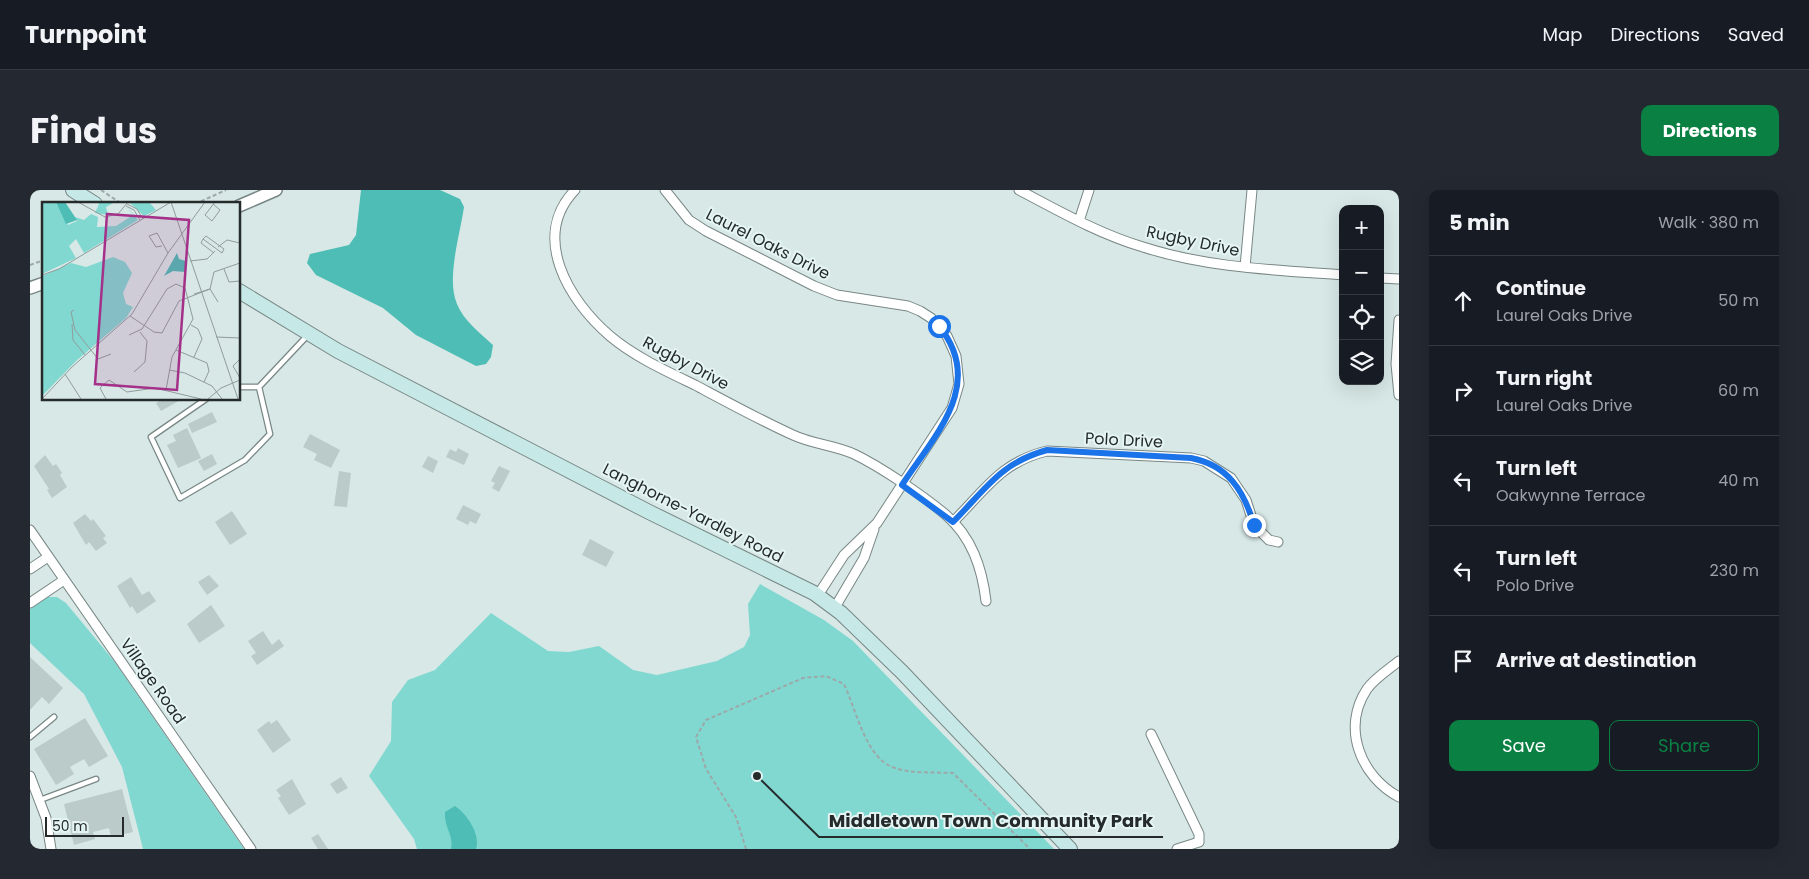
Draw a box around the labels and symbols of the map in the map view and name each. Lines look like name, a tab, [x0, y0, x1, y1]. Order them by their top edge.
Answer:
inset map	[42, 202, 240, 400]
street label: Laurel Oaks Drive	[702, 203, 834, 285]
street label: Rugby Drive	[1144, 220, 1242, 262]
route start	[928, 315, 951, 338]
street label: Rugby Drive	[639, 331, 733, 395]
street label: Polo Drive	[1084, 426, 1164, 454]
street label: Langhorne-Yardley Road	[599, 457, 787, 569]
route end	[1243, 514, 1266, 537]
street label: Village Road	[115, 633, 191, 729]
callout: Middletown Town Community Park	[819, 804, 1163, 837]
text: Middletown Town Community Park	[829, 808, 1154, 833]
scale bar	[45, 814, 124, 837]

